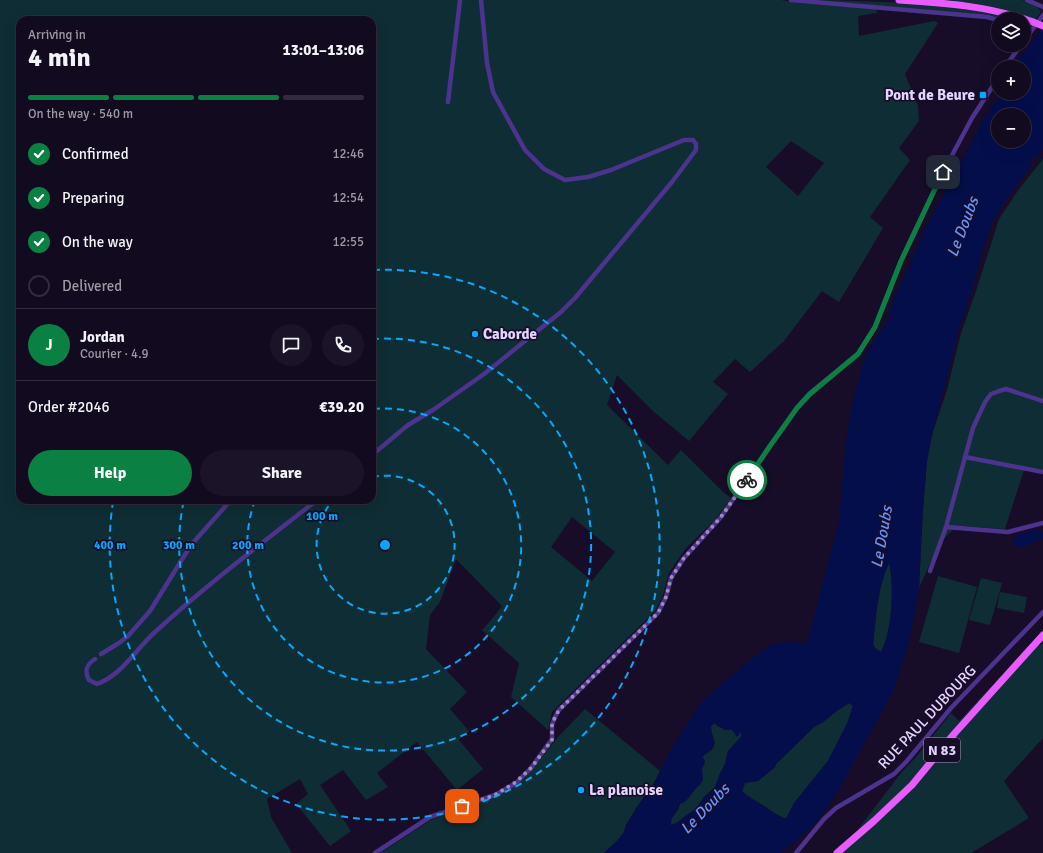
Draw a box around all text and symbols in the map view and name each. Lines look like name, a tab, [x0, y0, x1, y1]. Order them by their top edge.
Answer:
map controls	[991, 12, 1031, 148]
button: layers	[991, 12, 1031, 52]
text: Arriving in	[28, 27, 86, 43]
text: 13:01–13:06	[283, 41, 364, 59]
text: 4 min	[28, 42, 91, 74]
button: +	[991, 60, 1031, 100]
place label: Pont de Beure	[885, 86, 975, 104]
marker: Pont de Beure	[978, 90, 988, 100]
text: On the way · 540 m	[28, 106, 133, 122]
button: −	[991, 108, 1031, 148]
icon: check	[28, 143, 50, 165]
text: Confirmed	[62, 145, 129, 163]
text: 12:46	[332, 146, 364, 162]
pin	[926, 155, 960, 189]
icon: home	[932, 161, 954, 183]
icon: check	[28, 187, 50, 209]
text: Preparing	[62, 189, 125, 207]
text: 12:54	[332, 190, 364, 206]
water label: Le Doubs	[942, 192, 984, 260]
icon: check	[28, 231, 50, 253]
text: On the way	[62, 233, 133, 251]
text: 12:55	[332, 234, 364, 250]
text: Delivered	[62, 277, 122, 295]
button: chat	[270, 324, 312, 366]
button: phone	[322, 324, 364, 366]
place label: Caborde	[483, 325, 537, 343]
text: Jordan	[80, 328, 125, 346]
marker: Caborde	[470, 329, 480, 339]
text: J	[45, 336, 53, 354]
text: Courier · 4.9	[80, 346, 149, 362]
text: Order #2046	[28, 398, 110, 416]
text: €39.20	[319, 398, 364, 416]
button: Help	[28, 450, 192, 496]
button: Share	[200, 450, 364, 496]
courier	[727, 460, 767, 500]
icon: bike	[736, 469, 758, 491]
water label: Le Doubs	[867, 503, 898, 569]
text: 100 m	[306, 509, 338, 524]
text: 400 m	[94, 538, 126, 553]
text: 300 m	[163, 538, 195, 553]
text: 200 m	[232, 538, 264, 553]
centre of rings	[378, 538, 392, 552]
street label: RUE PAUL DUBOURG	[874, 661, 980, 773]
road number: N 83	[924, 738, 960, 762]
water label: Le Doubs	[676, 778, 735, 838]
place label: La planoise	[589, 781, 663, 799]
marker: La planoise	[576, 785, 586, 795]
pin	[445, 789, 479, 823]
icon: bag	[451, 795, 473, 817]

